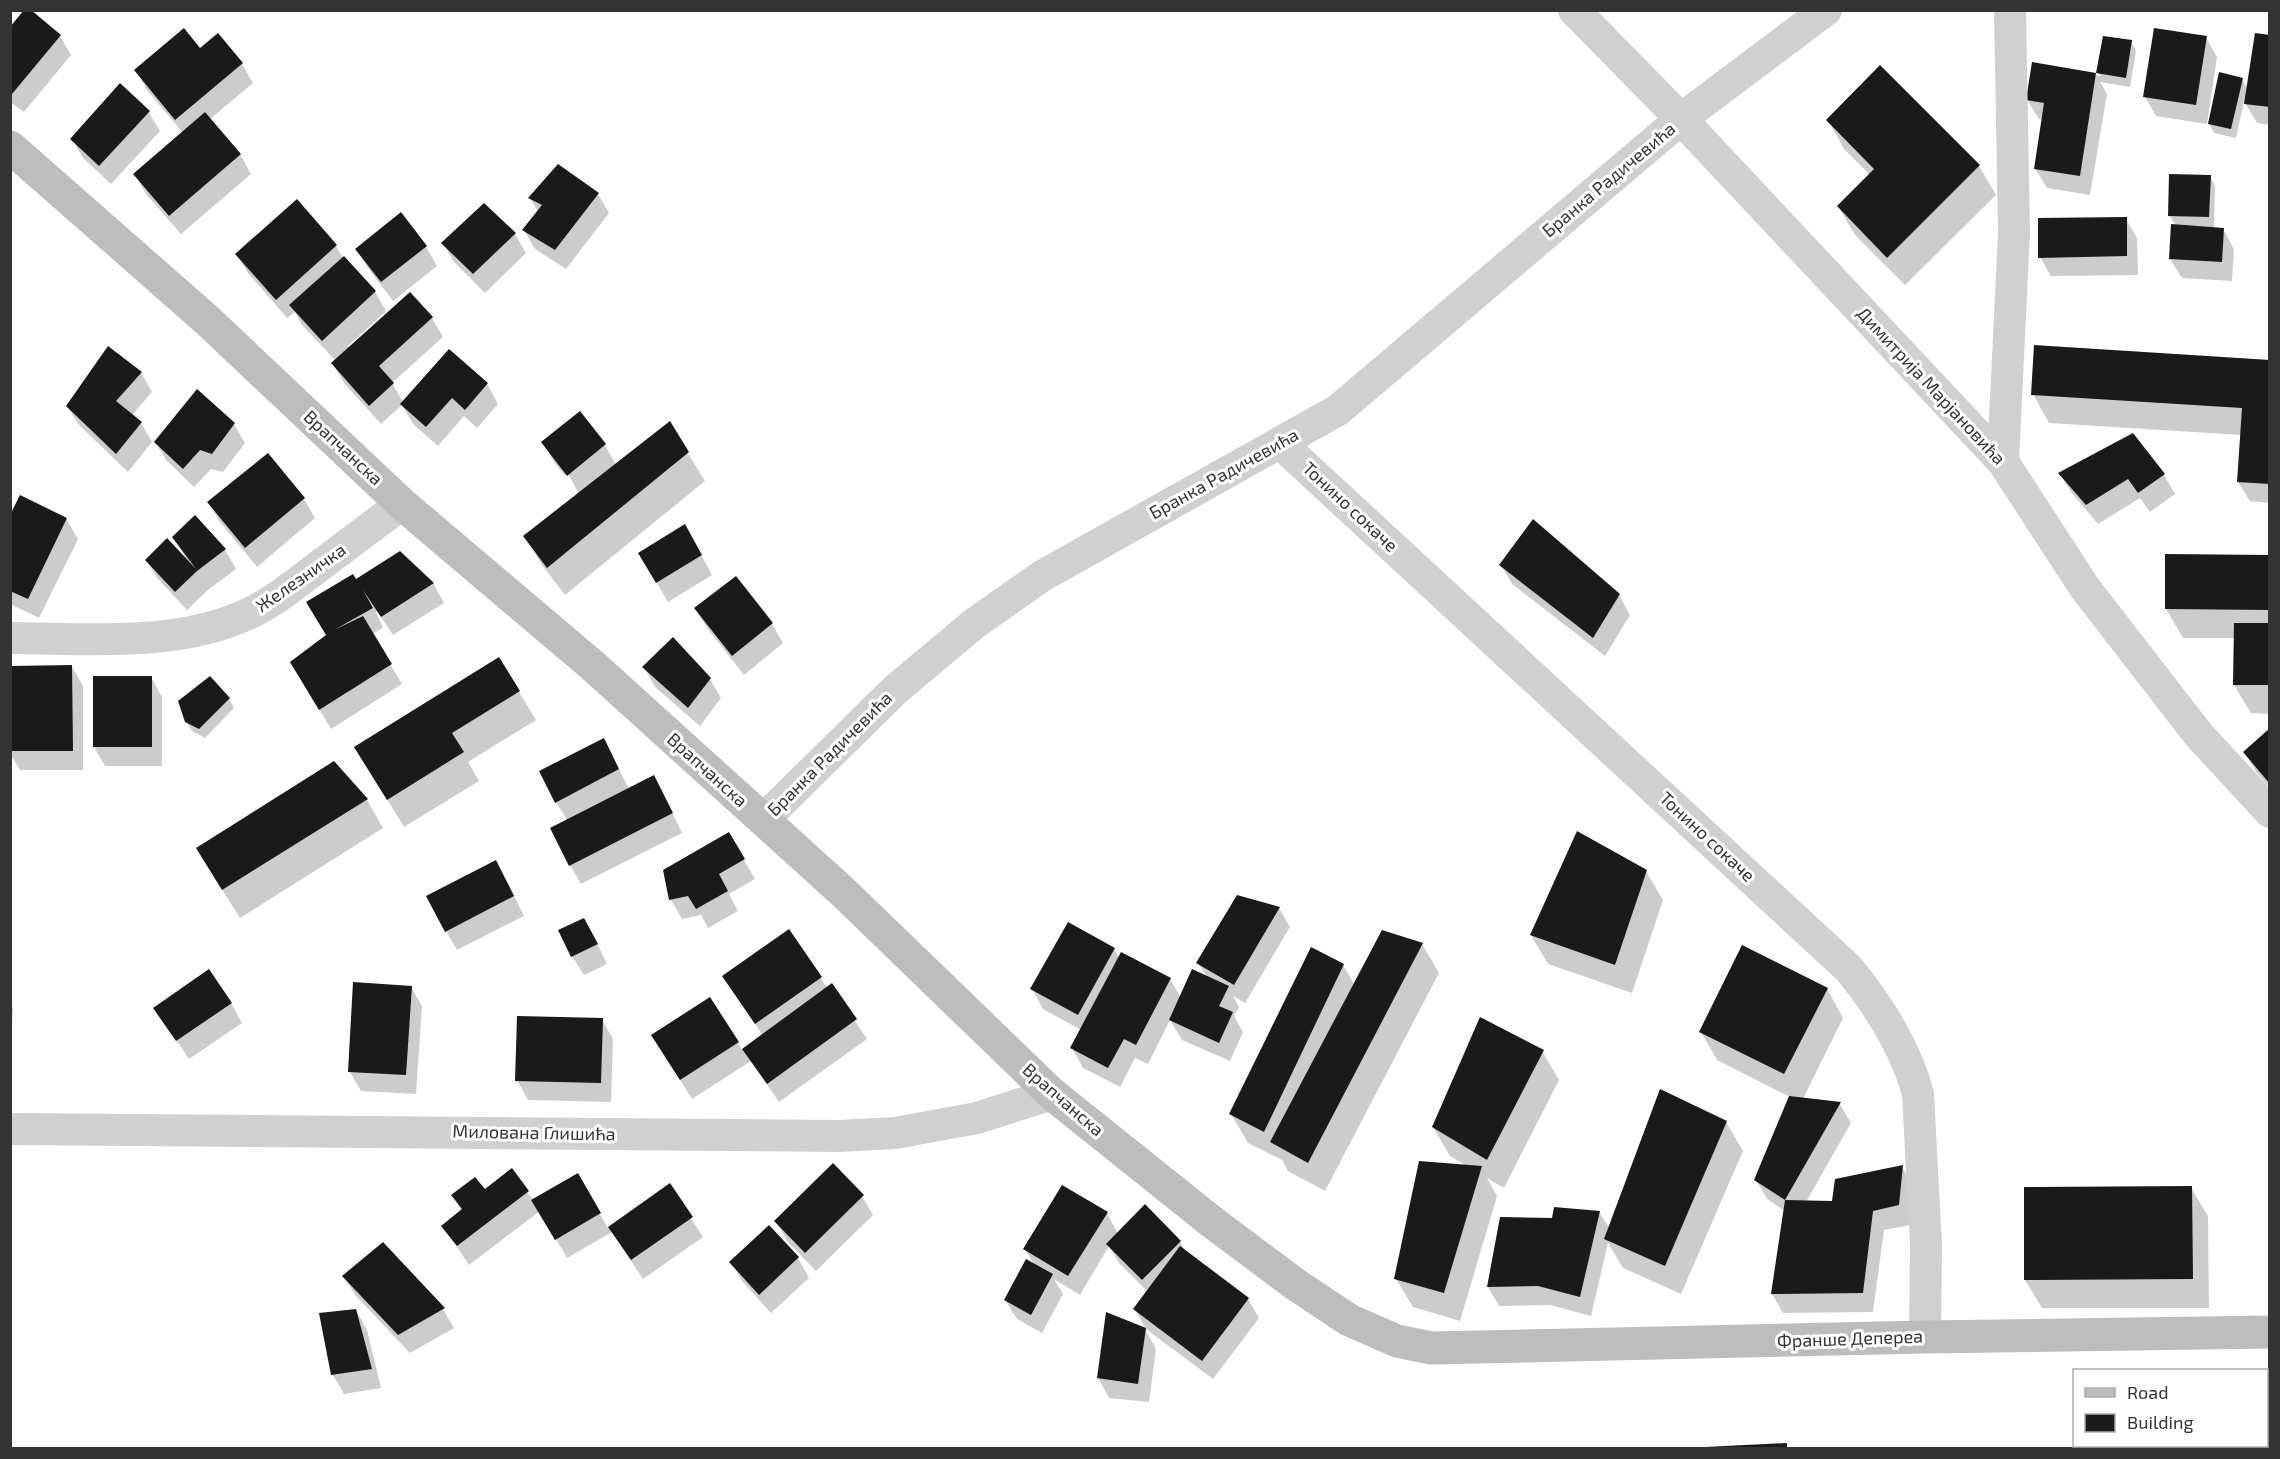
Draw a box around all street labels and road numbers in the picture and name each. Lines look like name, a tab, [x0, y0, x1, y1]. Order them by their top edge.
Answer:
street label: Бранка Радичевића	[1537, 117, 1679, 241]
street label: Димитрија Марјановића	[1853, 302, 2011, 469]
street label: Врапчанска	[299, 405, 388, 490]
street label: Бранка Радичевића	[1145, 423, 1302, 523]
street label: Тонино сокаче	[1298, 456, 1403, 556]
street label: Железничка	[251, 538, 350, 616]
street label: Бранка Радичевића	[762, 686, 896, 820]
street label: Врапчанска	[663, 728, 752, 811]
street label: Тонино сокаче	[1655, 786, 1760, 886]
street label: Врапчанска	[1019, 1058, 1109, 1140]
street label: Милована Глишића	[452, 1120, 616, 1144]
street label: Франше Депереа	[1777, 1324, 1923, 1352]

